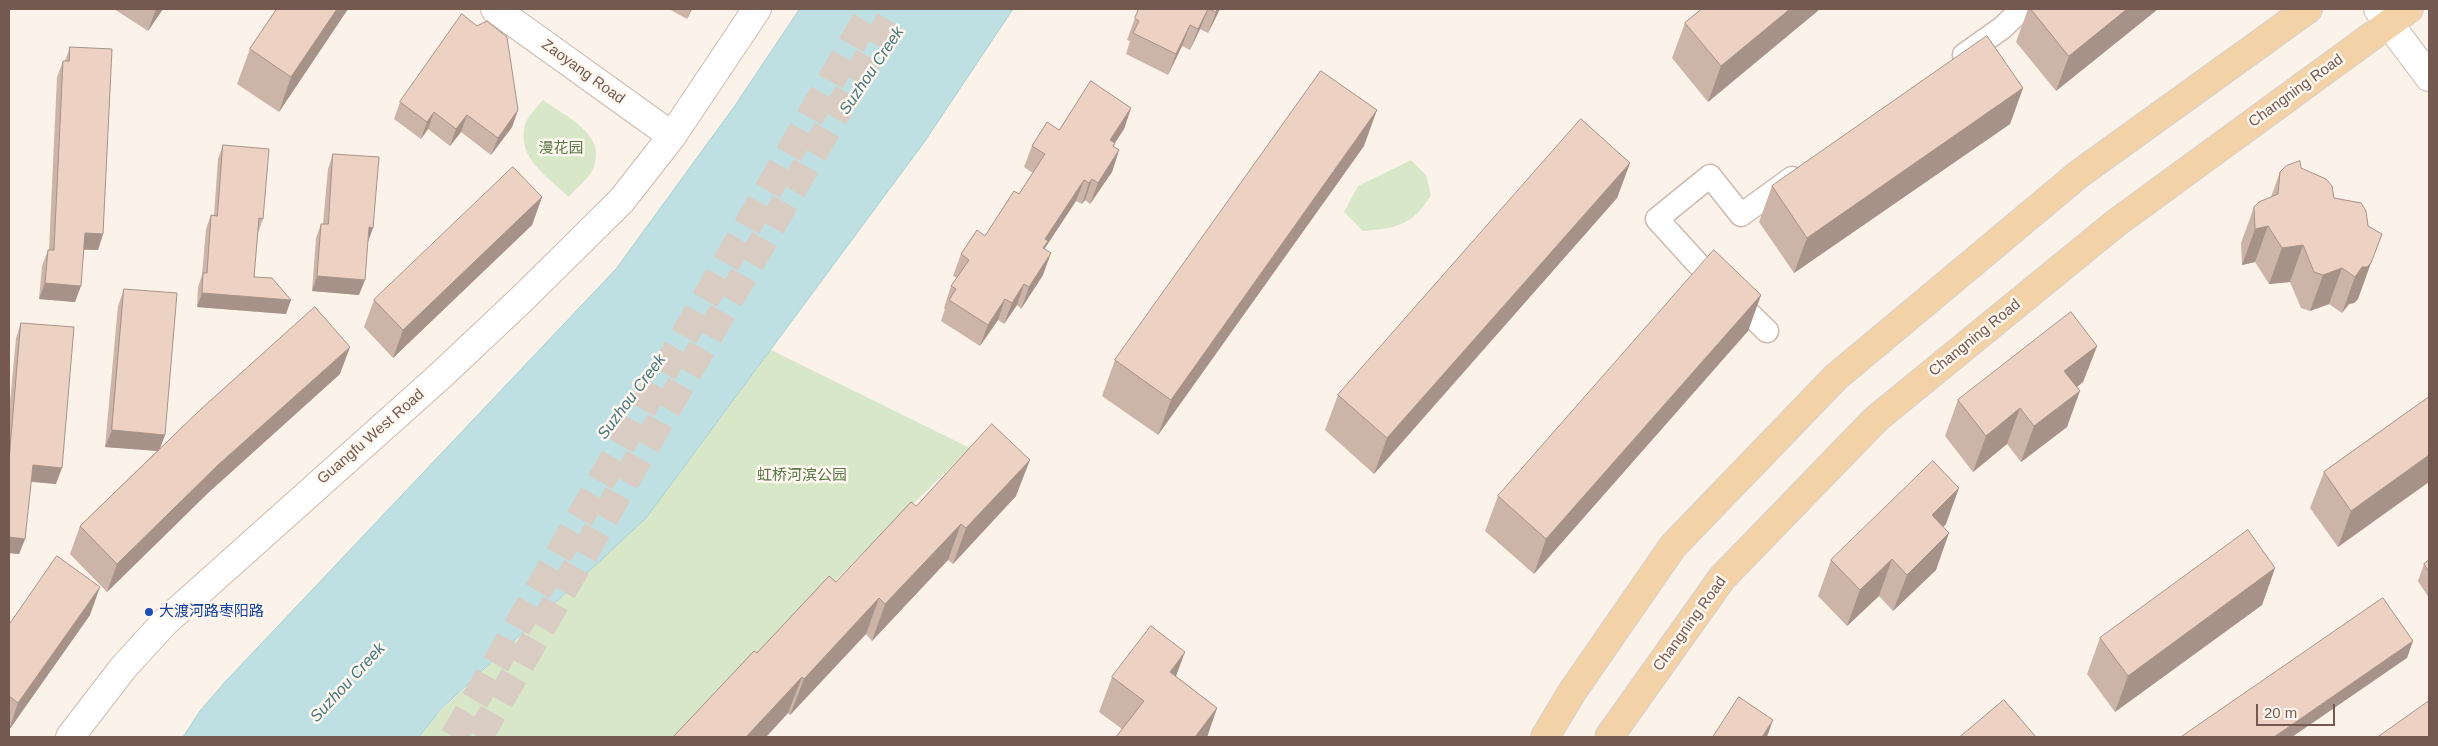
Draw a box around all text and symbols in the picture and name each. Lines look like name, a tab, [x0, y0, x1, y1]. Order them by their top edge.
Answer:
water label: Suzhou Creek	[836, 24, 908, 118]
street label: Zaoyang Road	[538, 36, 628, 108]
street label: Changning Road	[2245, 51, 2347, 131]
park label: 漫花园	[539, 140, 583, 158]
street label: Changning Road	[1926, 296, 2024, 380]
water label: Suzhou Creek	[594, 351, 670, 443]
street label: Guangfu West Road	[314, 386, 428, 488]
park label: 虹桥河滨公园	[757, 467, 847, 485]
street label: Changning Road	[1650, 573, 1730, 675]
place label: 大渡河路枣阳路	[159, 603, 264, 621]
marker: 大渡河路枣阳路	[143, 606, 155, 618]
water label: Suzhou Creek	[306, 639, 390, 727]
scale bar	[2258, 694, 2337, 726]
text: 20 m	[2264, 704, 2297, 721]

